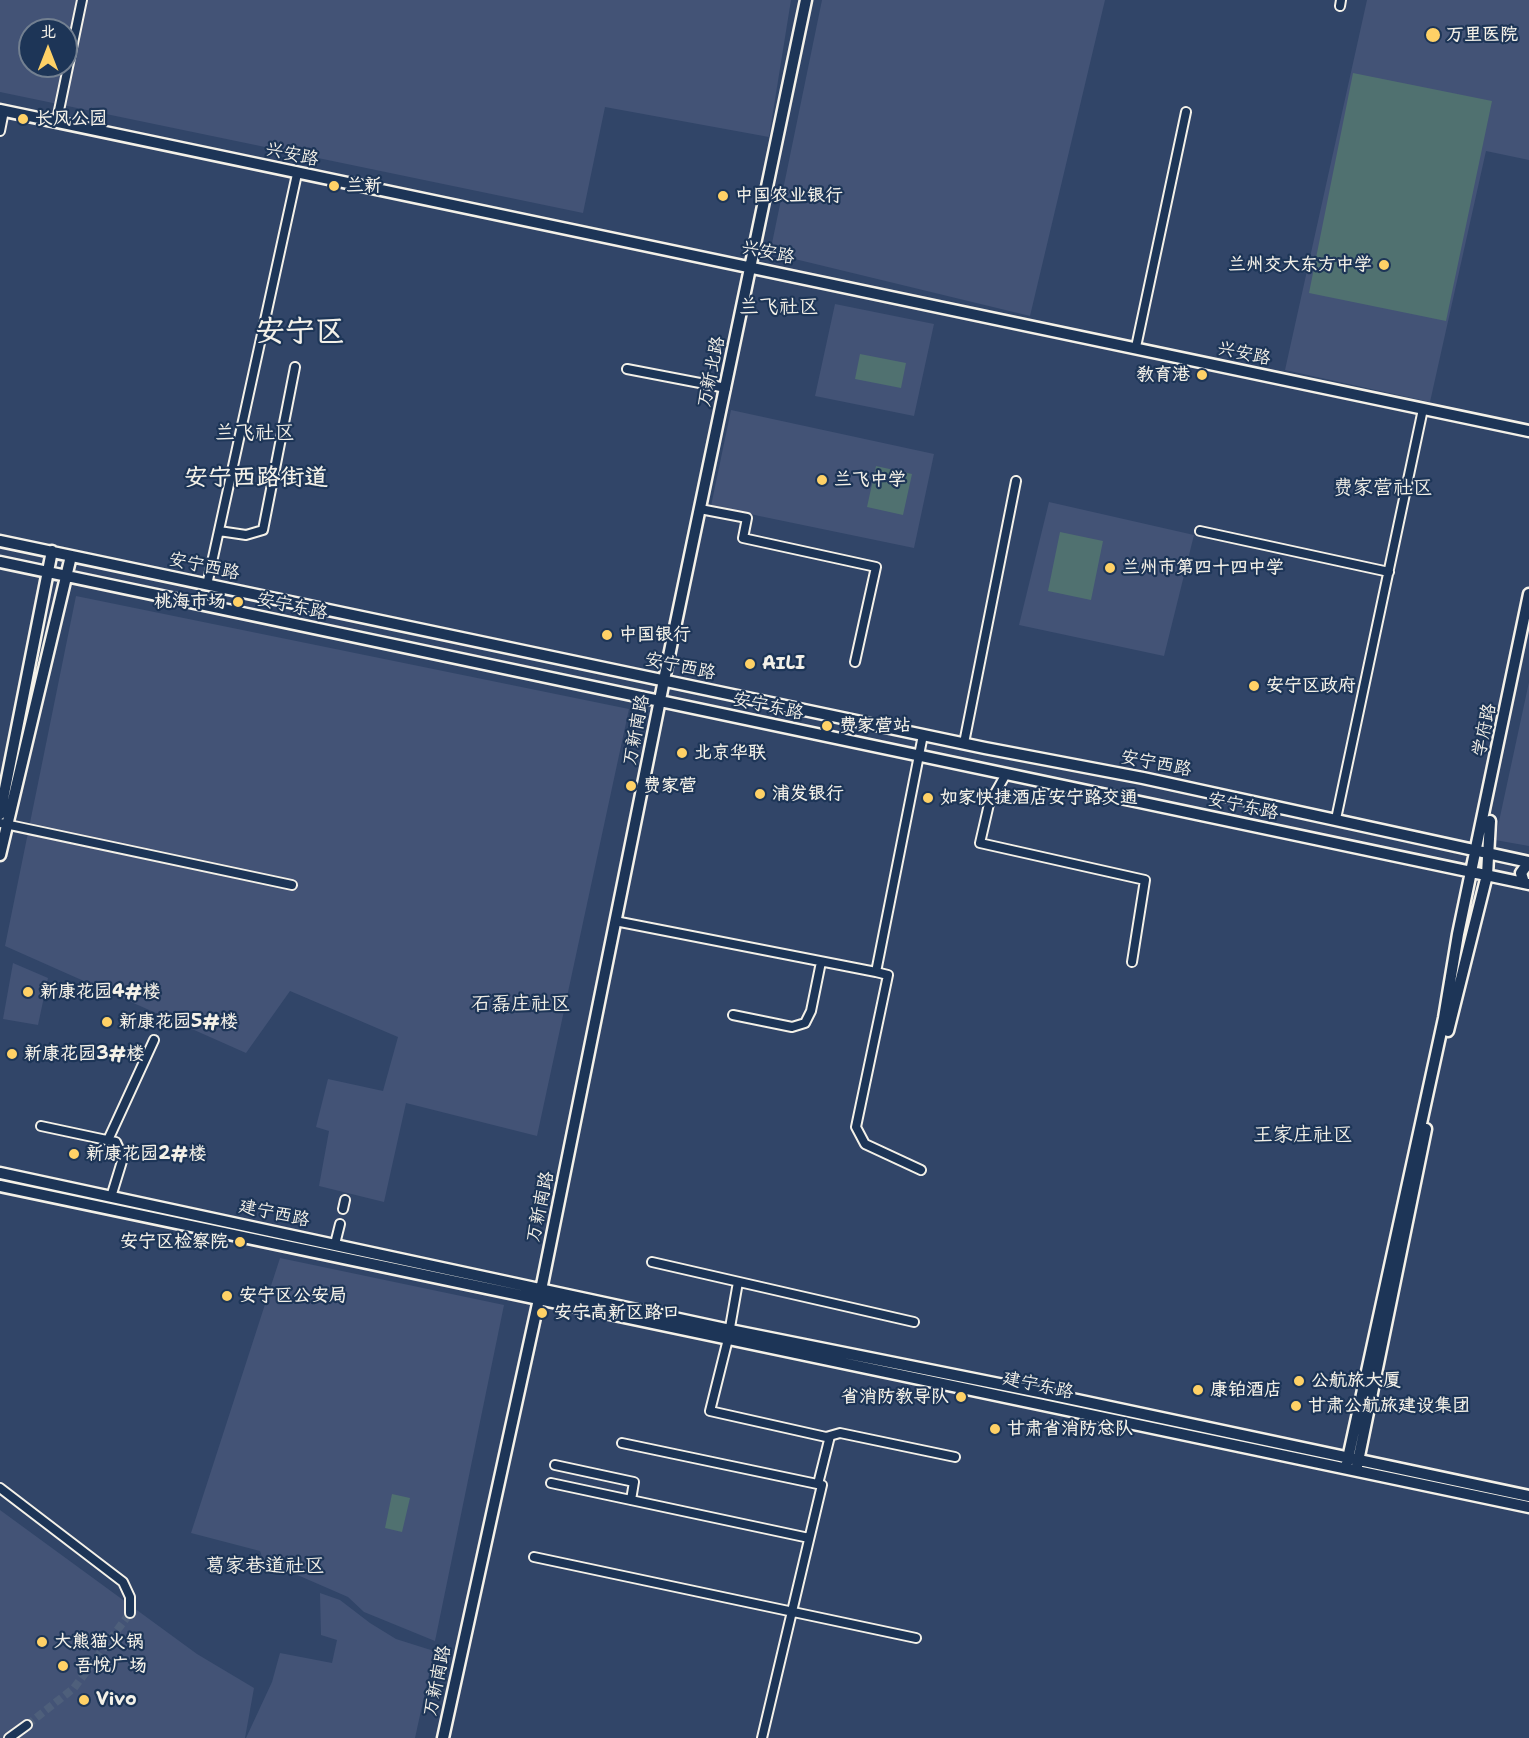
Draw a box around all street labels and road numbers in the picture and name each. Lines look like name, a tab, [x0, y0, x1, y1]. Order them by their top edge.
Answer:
street label: 兴安路	[263, 139, 321, 171]
street label: 兴安路	[739, 237, 797, 269]
street label: 万新北路	[694, 335, 730, 409]
street label: 兴安路	[1215, 338, 1273, 370]
street label: 安宁西路	[167, 549, 241, 585]
street label: 安宁东路	[255, 589, 329, 625]
street label: 安宁西路	[643, 649, 717, 685]
street label: 安宁东路	[731, 689, 805, 725]
street label: 万新南路	[620, 693, 654, 767]
street label: 学府路	[1469, 701, 1501, 759]
street label: 安宁西路	[1119, 747, 1193, 781]
street label: 安宁东路	[1206, 789, 1280, 825]
street label: 万新南路	[523, 1170, 559, 1244]
street label: 建宁西路	[237, 1196, 311, 1232]
street label: 建宁东路	[1001, 1368, 1075, 1404]
street label: 万新南路	[420, 1644, 456, 1718]

